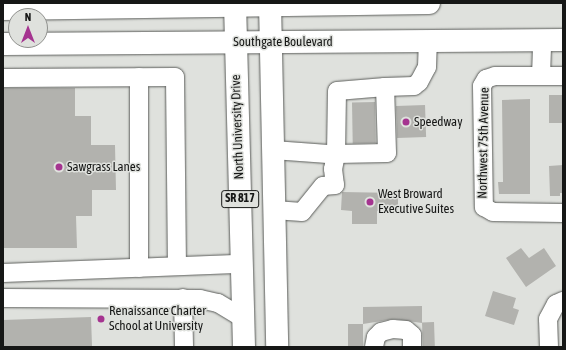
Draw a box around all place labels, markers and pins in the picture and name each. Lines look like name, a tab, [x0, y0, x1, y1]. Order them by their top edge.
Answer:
place label: Speedway	[414, 114, 462, 130]
marker: Speedway	[401, 117, 411, 127]
place label: Sawgrass Lanes	[67, 159, 140, 175]
marker: Sawgrass Lanes	[54, 162, 64, 172]
place label: West Broward Executive Suites	[378, 187, 454, 218]
marker: West Broward Executive Suites	[365, 197, 375, 207]
place label: Renaissance Charter School at University	[109, 304, 206, 335]
marker: Renaissance Charter School at University	[96, 314, 106, 324]

